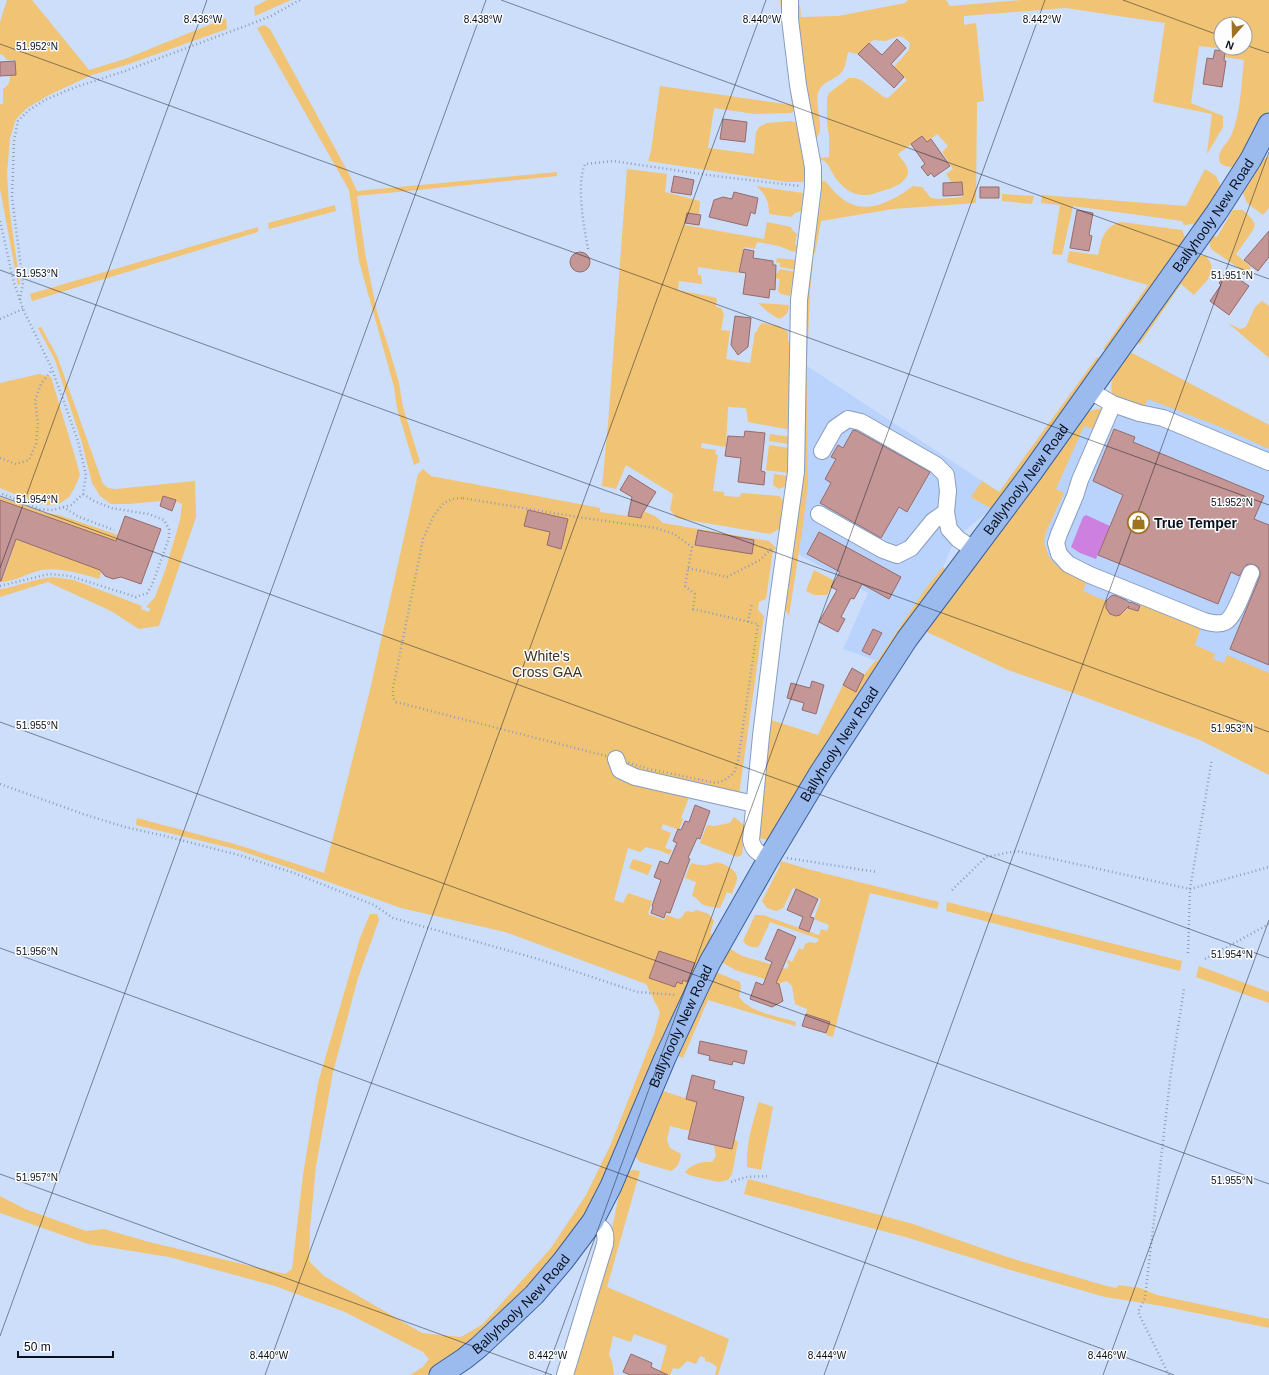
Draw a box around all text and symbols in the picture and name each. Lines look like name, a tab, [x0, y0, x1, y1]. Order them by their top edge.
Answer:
text: 8.436°W	[184, 14, 223, 25]
text: 8.438°W	[464, 14, 503, 25]
text: 8.440°W	[743, 14, 782, 25]
text: 8.442°W	[1023, 14, 1062, 25]
north arrow	[1213, 16, 1253, 56]
text: N	[1224, 38, 1235, 52]
text: 51.952°N	[16, 41, 58, 52]
street label: Ballyhooly New Road	[1169, 156, 1257, 275]
text: 51.953°N	[16, 268, 58, 279]
text: 51.951°N	[1211, 270, 1253, 281]
street label: Ballyhooly New Road	[980, 421, 1071, 538]
text: 51.954°N	[16, 494, 58, 505]
text: 51.952°N	[1211, 497, 1253, 508]
shop icon: True Temper	[1125, 510, 1151, 536]
place label: True Temper	[1154, 515, 1238, 531]
park label: White's Cross GAA	[512, 648, 583, 680]
street label: Ballyhooly New Road	[797, 684, 882, 805]
text: 51.955°N	[16, 720, 58, 731]
text: 51.953°N	[1211, 723, 1253, 734]
text: 51.956°N	[16, 946, 58, 957]
text: 51.954°N	[1211, 949, 1253, 960]
street label: Ballyhooly New Road	[645, 962, 715, 1090]
text: 51.957°N	[16, 1172, 58, 1183]
text: 51.955°N	[1211, 1175, 1253, 1186]
street label: Ballyhooly New Road	[469, 1251, 573, 1357]
scale bar	[18, 1333, 113, 1359]
text: 50 m	[24, 1340, 51, 1354]
text: 8.440°W	[250, 1350, 289, 1361]
text: 8.442°W	[529, 1350, 568, 1361]
text: 8.444°W	[808, 1350, 847, 1361]
text: 8.446°W	[1088, 1350, 1127, 1361]

